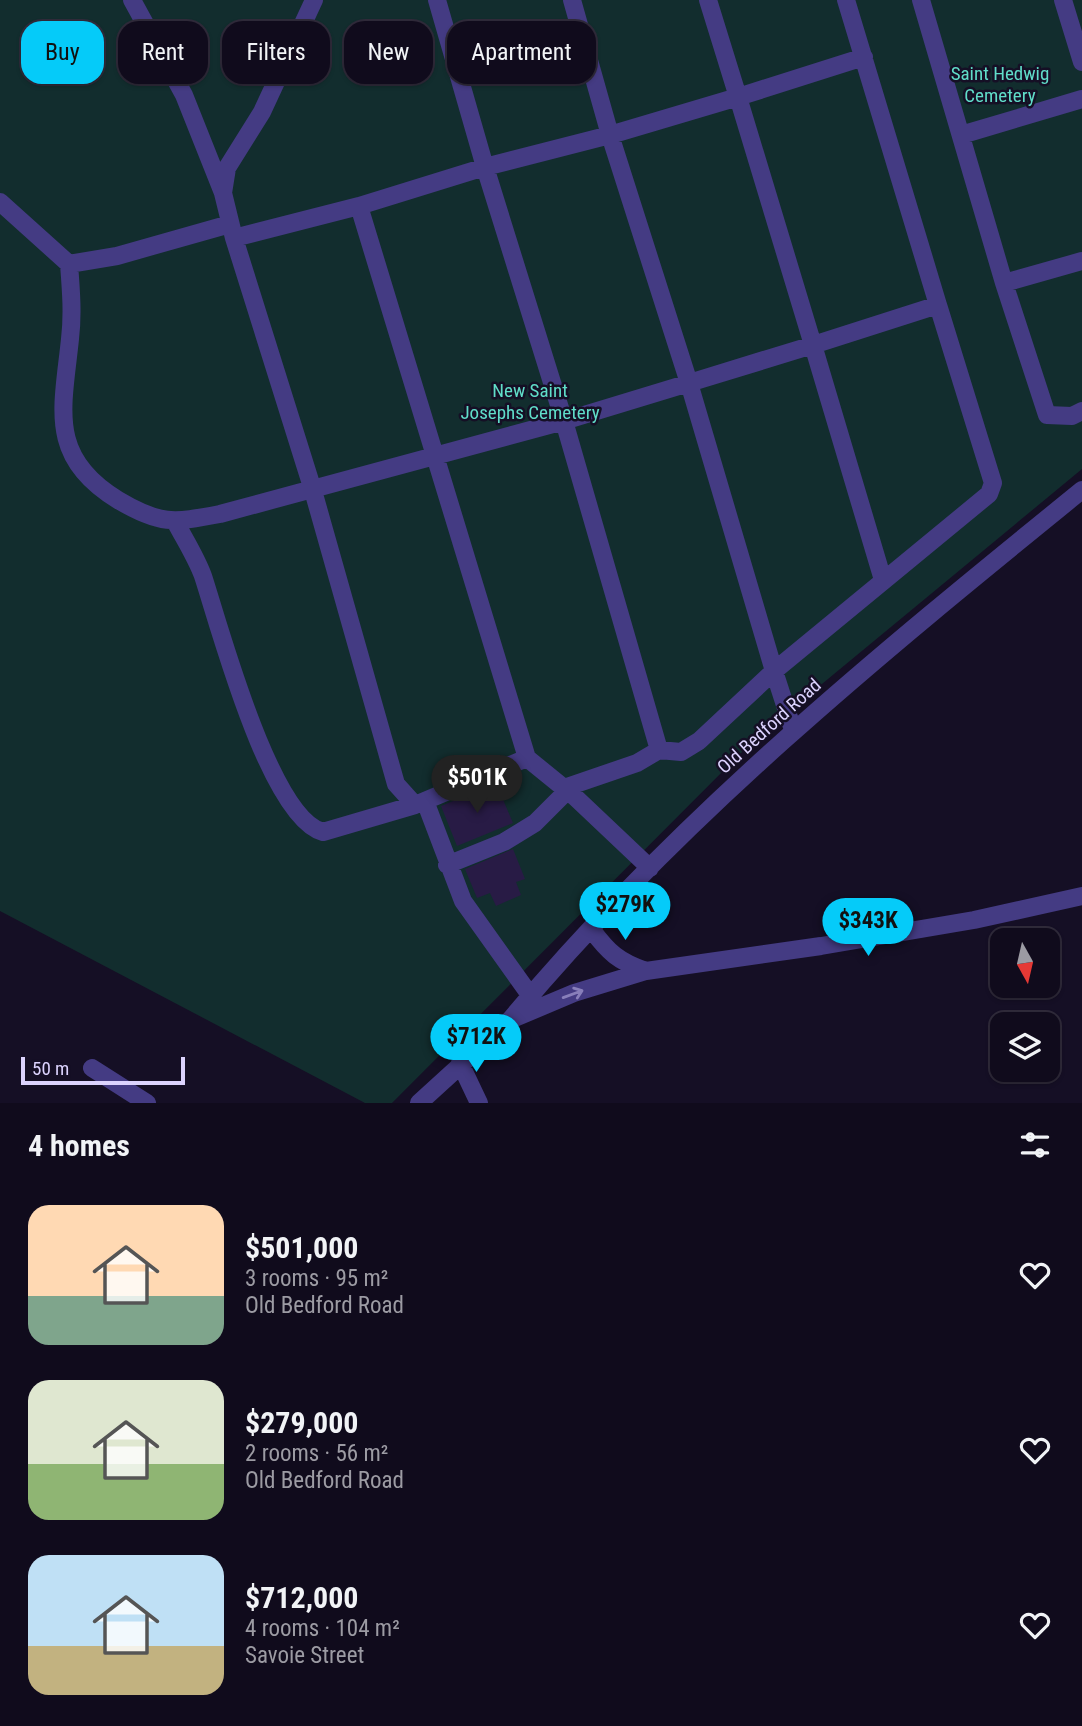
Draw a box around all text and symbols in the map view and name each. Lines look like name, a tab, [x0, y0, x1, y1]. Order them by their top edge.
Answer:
chip: Buy	[21, 21, 104, 84]
chip: Rent	[118, 21, 208, 84]
chip: Filters	[222, 21, 330, 84]
chip: New	[344, 21, 433, 84]
chip: Apartment	[447, 21, 596, 84]
park label: Saint Hedwig Cemetery	[951, 62, 1049, 107]
park label: New Saint Josephs Cemetery	[460, 379, 600, 424]
street label: Old Bedford Road	[712, 674, 826, 778]
pin: $501K	[428, 756, 526, 815]
text: $501K	[447, 764, 507, 791]
pin: $279K	[576, 883, 674, 942]
text: $279K	[595, 891, 655, 918]
pin: $343K	[819, 898, 917, 958]
text: $343K	[838, 907, 898, 934]
north arrow	[990, 928, 1060, 998]
map controls	[990, 928, 1060, 1082]
one-way arrow	[561, 987, 583, 999]
button: layers	[990, 1012, 1060, 1082]
pin: $712K	[427, 1014, 525, 1074]
text: $712K	[446, 1023, 506, 1050]
scale bar	[21, 1054, 186, 1086]
text: 50 m	[32, 1057, 69, 1080]
icon: filters	[1016, 1126, 1054, 1164]
text: 4 homes	[28, 1128, 130, 1163]
text: $501,000	[245, 1230, 358, 1265]
icon: home	[84, 1233, 168, 1317]
icon: heart	[1016, 1256, 1054, 1294]
text: 3 rooms · 95 m²	[245, 1265, 388, 1292]
text: Old Bedford Road	[245, 1292, 404, 1319]
text: $279,000	[245, 1405, 358, 1440]
icon: home	[84, 1408, 168, 1492]
icon: heart	[1016, 1431, 1054, 1469]
text: 2 rooms · 56 m²	[245, 1440, 388, 1467]
text: Old Bedford Road	[245, 1467, 404, 1494]
text: $712,000	[245, 1580, 358, 1615]
icon: home	[84, 1583, 168, 1667]
icon: heart	[1016, 1606, 1054, 1644]
text: 4 rooms · 104 m²	[245, 1615, 400, 1642]
text: Savoie Street	[245, 1642, 364, 1669]

